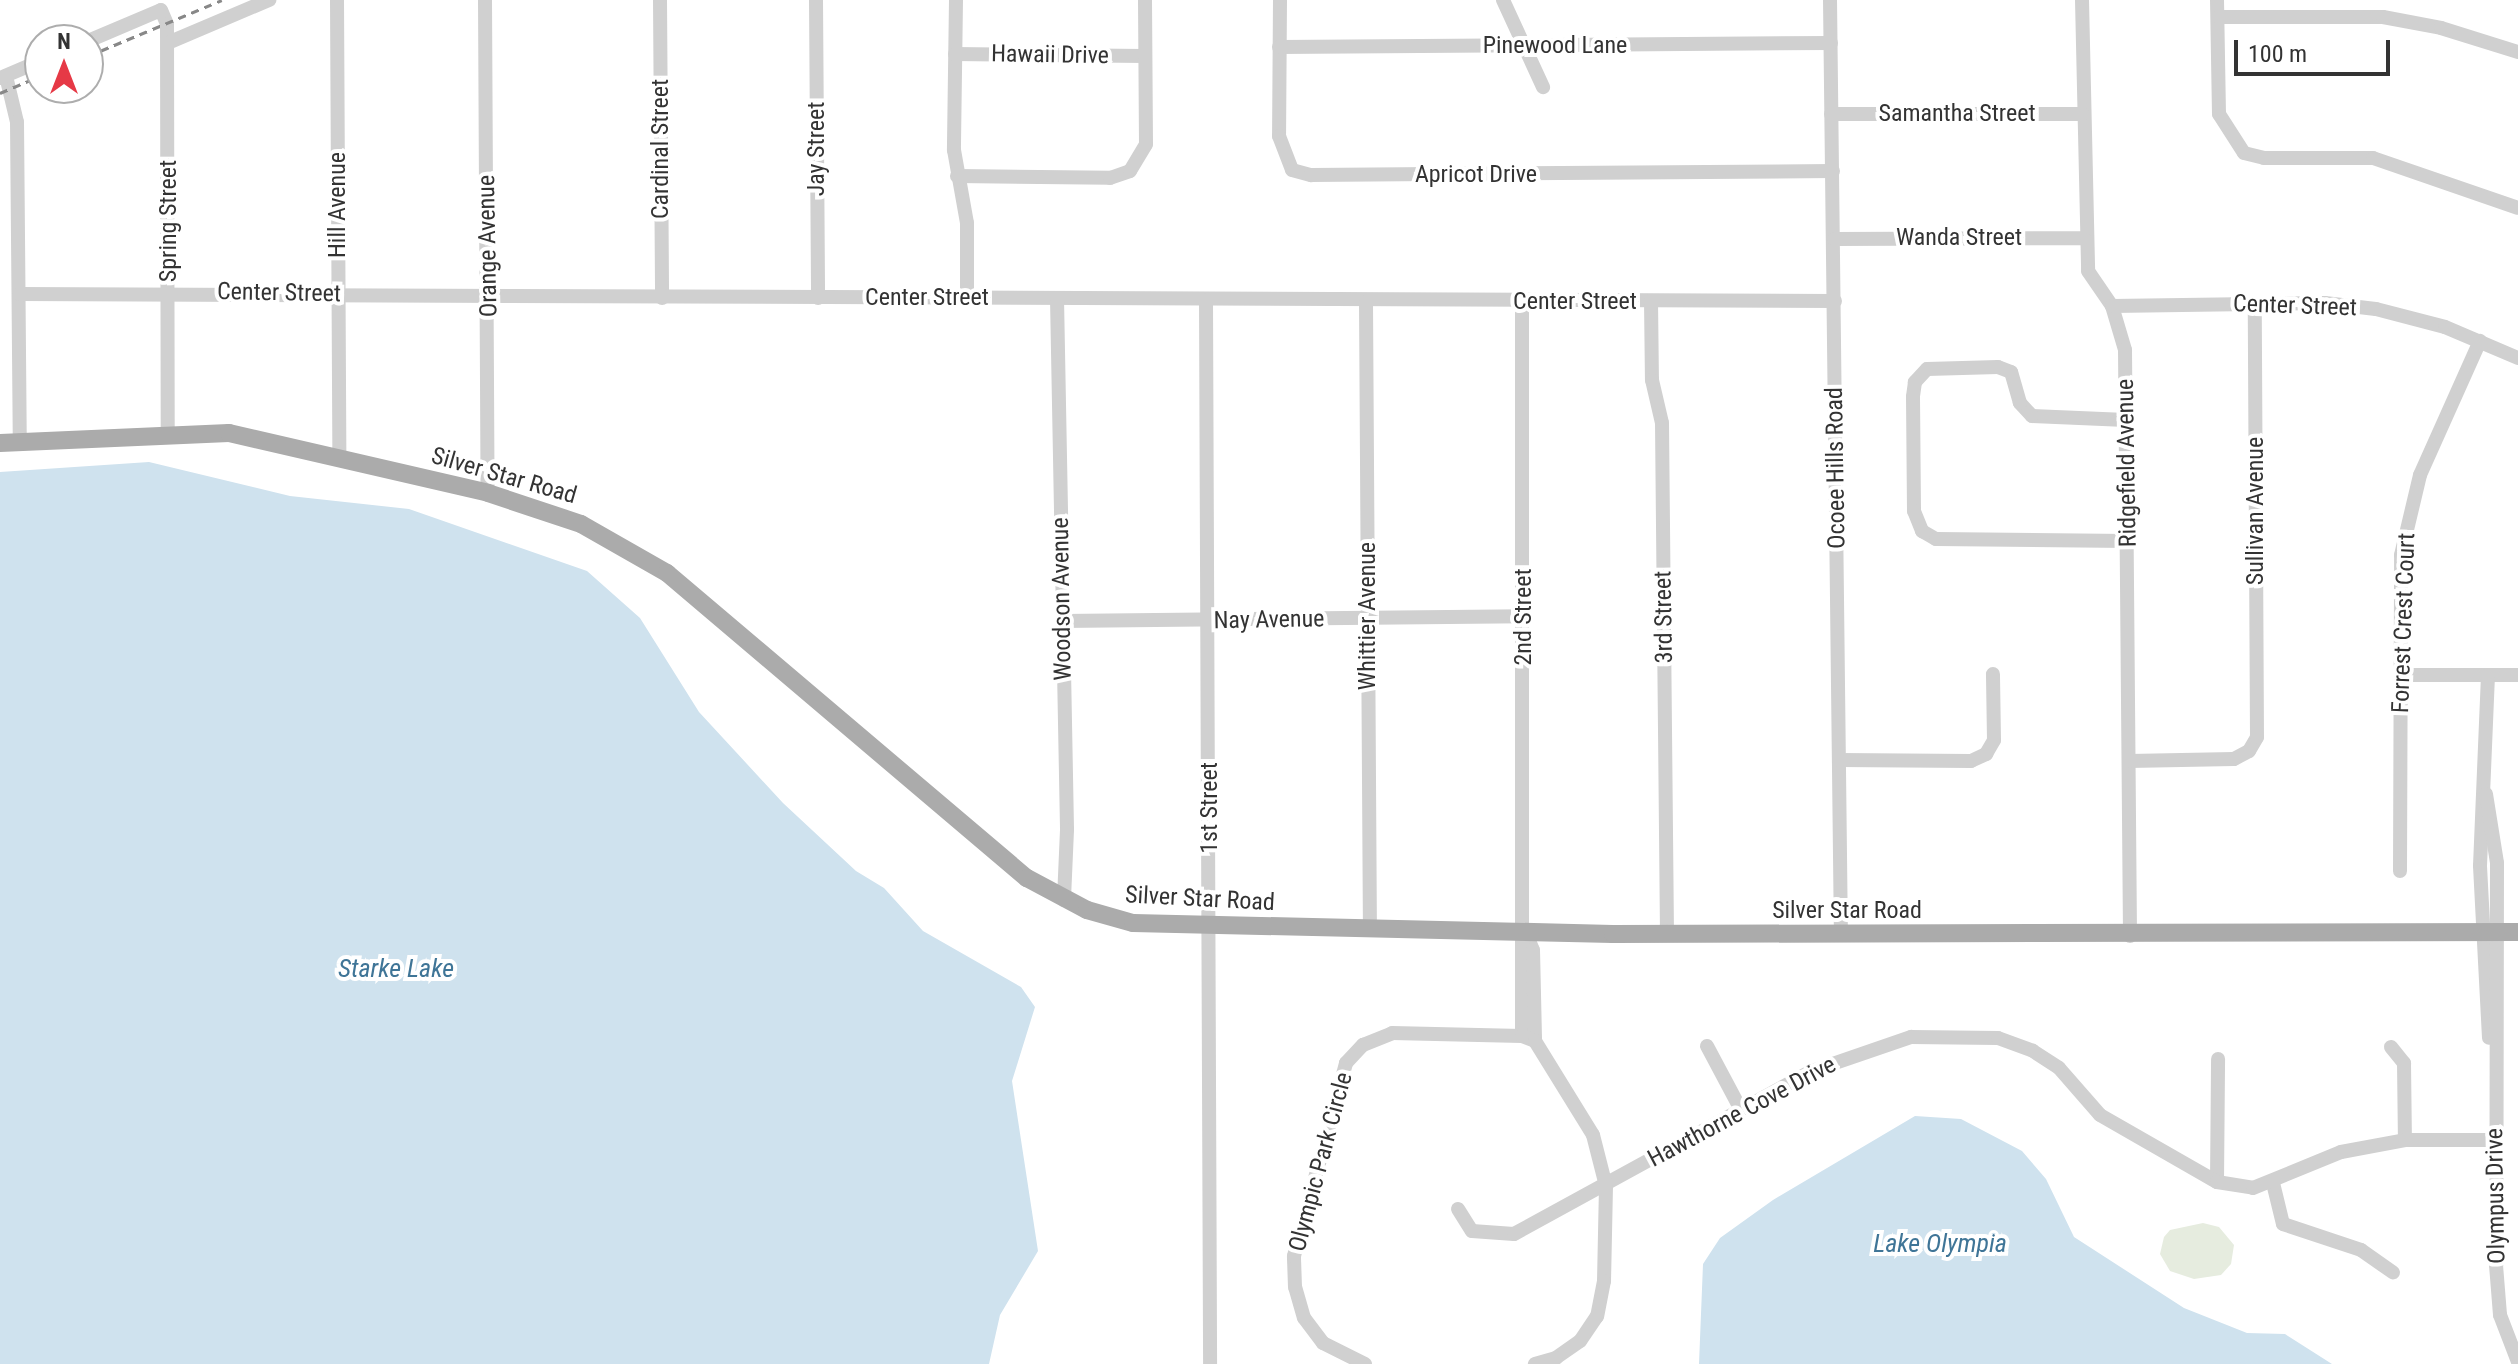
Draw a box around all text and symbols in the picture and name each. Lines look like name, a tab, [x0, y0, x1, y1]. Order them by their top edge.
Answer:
north arrow	[24, 24, 104, 104]
scale bar	[2238, 24, 2394, 74]
text: N	[57, 29, 71, 54]
street label: Pinewood Lane	[1483, 32, 1627, 60]
street label: Hawaii Drive	[991, 40, 1109, 70]
text: 100 m	[2248, 40, 2307, 68]
street label: Cardinal Street	[647, 79, 675, 219]
street label: Samantha Street	[1878, 100, 2036, 128]
street label: Jay Street	[803, 102, 831, 196]
street label: Hill Avenue	[324, 152, 352, 258]
street label: Spring Street	[155, 160, 183, 282]
street label: Apricot Drive	[1415, 161, 1537, 189]
street label: Orange Avenue	[472, 175, 504, 317]
street label: Wanda Street	[1896, 224, 2022, 252]
street label: Center Street	[217, 278, 341, 308]
street label: Center Street	[865, 284, 989, 312]
street label: Center Street	[1513, 288, 1637, 316]
street label: Center Street	[2233, 289, 2357, 323]
street label: Ridgefield Avenue	[2111, 379, 2143, 547]
street label: Ocoee Hills Road	[1820, 387, 1852, 549]
street label: Sullivan Avenue	[2242, 437, 2270, 585]
street label: Silver Star Road	[428, 442, 580, 510]
street label: Woodson Avenue	[1046, 517, 1078, 681]
street label: Forrest Crest Court	[2386, 532, 2422, 714]
street label: Whittier Avenue	[1354, 542, 1382, 690]
street label: 2nd Street	[1510, 568, 1538, 666]
street label: 3rd Street	[1649, 570, 1679, 664]
street label: Nay Avenue	[1213, 605, 1325, 635]
street label: 1st Street	[1196, 762, 1224, 854]
street label: Silver Star Road	[1125, 881, 1275, 917]
street label: Silver Star Road	[1772, 897, 1922, 925]
water label: Starke Lake	[338, 953, 454, 985]
street label: Hawthorne Cove Drive	[1643, 1050, 1841, 1174]
street label: Olympic Park Circle	[1283, 1069, 1359, 1255]
street label: Olympus Drive	[2480, 1128, 2512, 1264]
water label: Lake Olympia	[1873, 1228, 2007, 1260]

